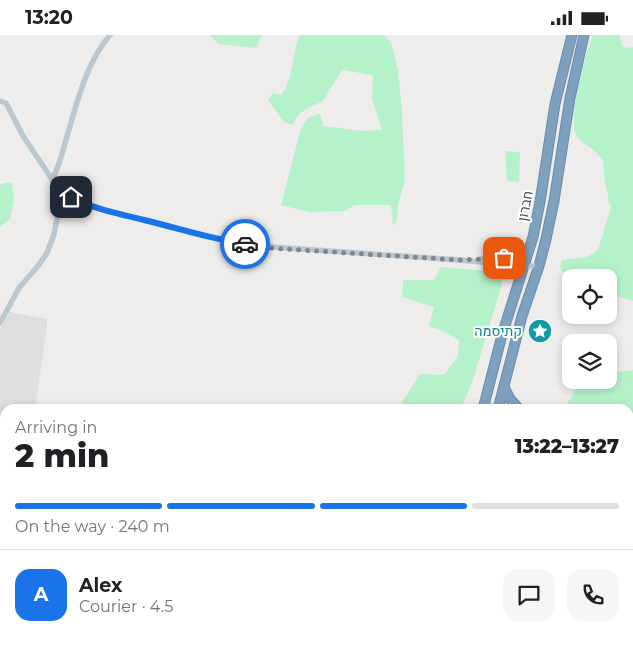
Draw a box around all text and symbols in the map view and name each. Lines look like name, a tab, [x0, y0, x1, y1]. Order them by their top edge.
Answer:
text: 13:20	[25, 6, 73, 29]
pin	[50, 176, 92, 218]
icon: home	[57, 183, 85, 211]
street label: חברון	[513, 189, 537, 223]
courier	[220, 219, 270, 269]
icon: car	[231, 230, 259, 258]
pin	[483, 237, 525, 279]
icon: bag	[490, 244, 518, 272]
map controls	[562, 269, 617, 389]
button: locate	[562, 269, 617, 324]
place icon: קתיסמה	[527, 318, 553, 344]
place label: קתיסמה	[474, 322, 522, 340]
button: layers	[562, 334, 617, 389]
text: Arriving in	[15, 418, 97, 437]
text: 13:22–13:27	[515, 435, 619, 458]
text: 2 min	[15, 436, 109, 475]
text: On the way · 240 m	[15, 517, 170, 536]
button: chat	[503, 569, 555, 621]
button: phone	[567, 569, 619, 621]
text: Alex	[79, 574, 122, 597]
text: A	[34, 583, 48, 606]
text: Courier · 4.5	[79, 597, 173, 616]

